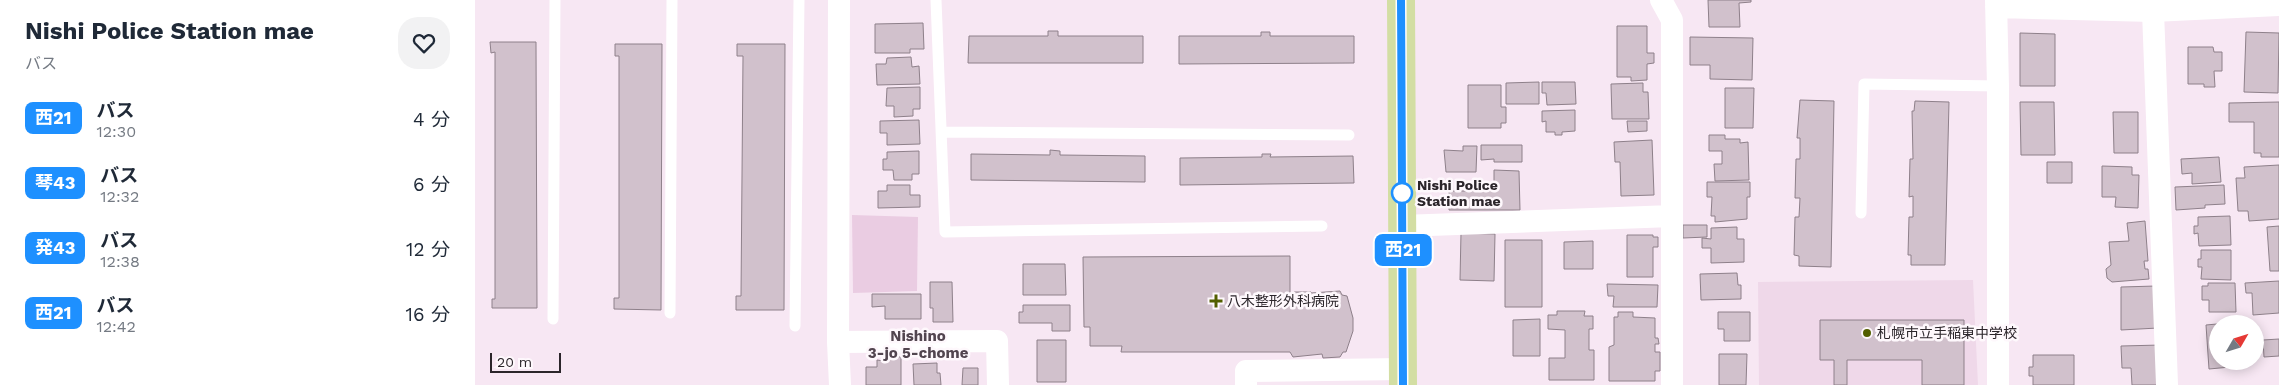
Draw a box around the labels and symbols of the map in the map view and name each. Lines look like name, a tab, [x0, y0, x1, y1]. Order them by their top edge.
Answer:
place label: Nishi Police Station mae	[1417, 177, 1501, 209]
marker: Nishi Police Station mae	[1391, 182, 1413, 204]
line badge: 西21	[1374, 234, 1432, 266]
place label: 八木整形外科病院	[1227, 293, 1339, 309]
marker: 八木整形外科病院	[1209, 294, 1223, 308]
north arrow	[2209, 315, 2264, 370]
place label: 札幌市立手稲東中学校	[1877, 325, 2017, 341]
district label: Nishino 3-jo 5-chome	[868, 327, 969, 362]
marker: 札幌市立手稲東中学校	[1861, 327, 1873, 339]
scale bar	[490, 350, 561, 373]

